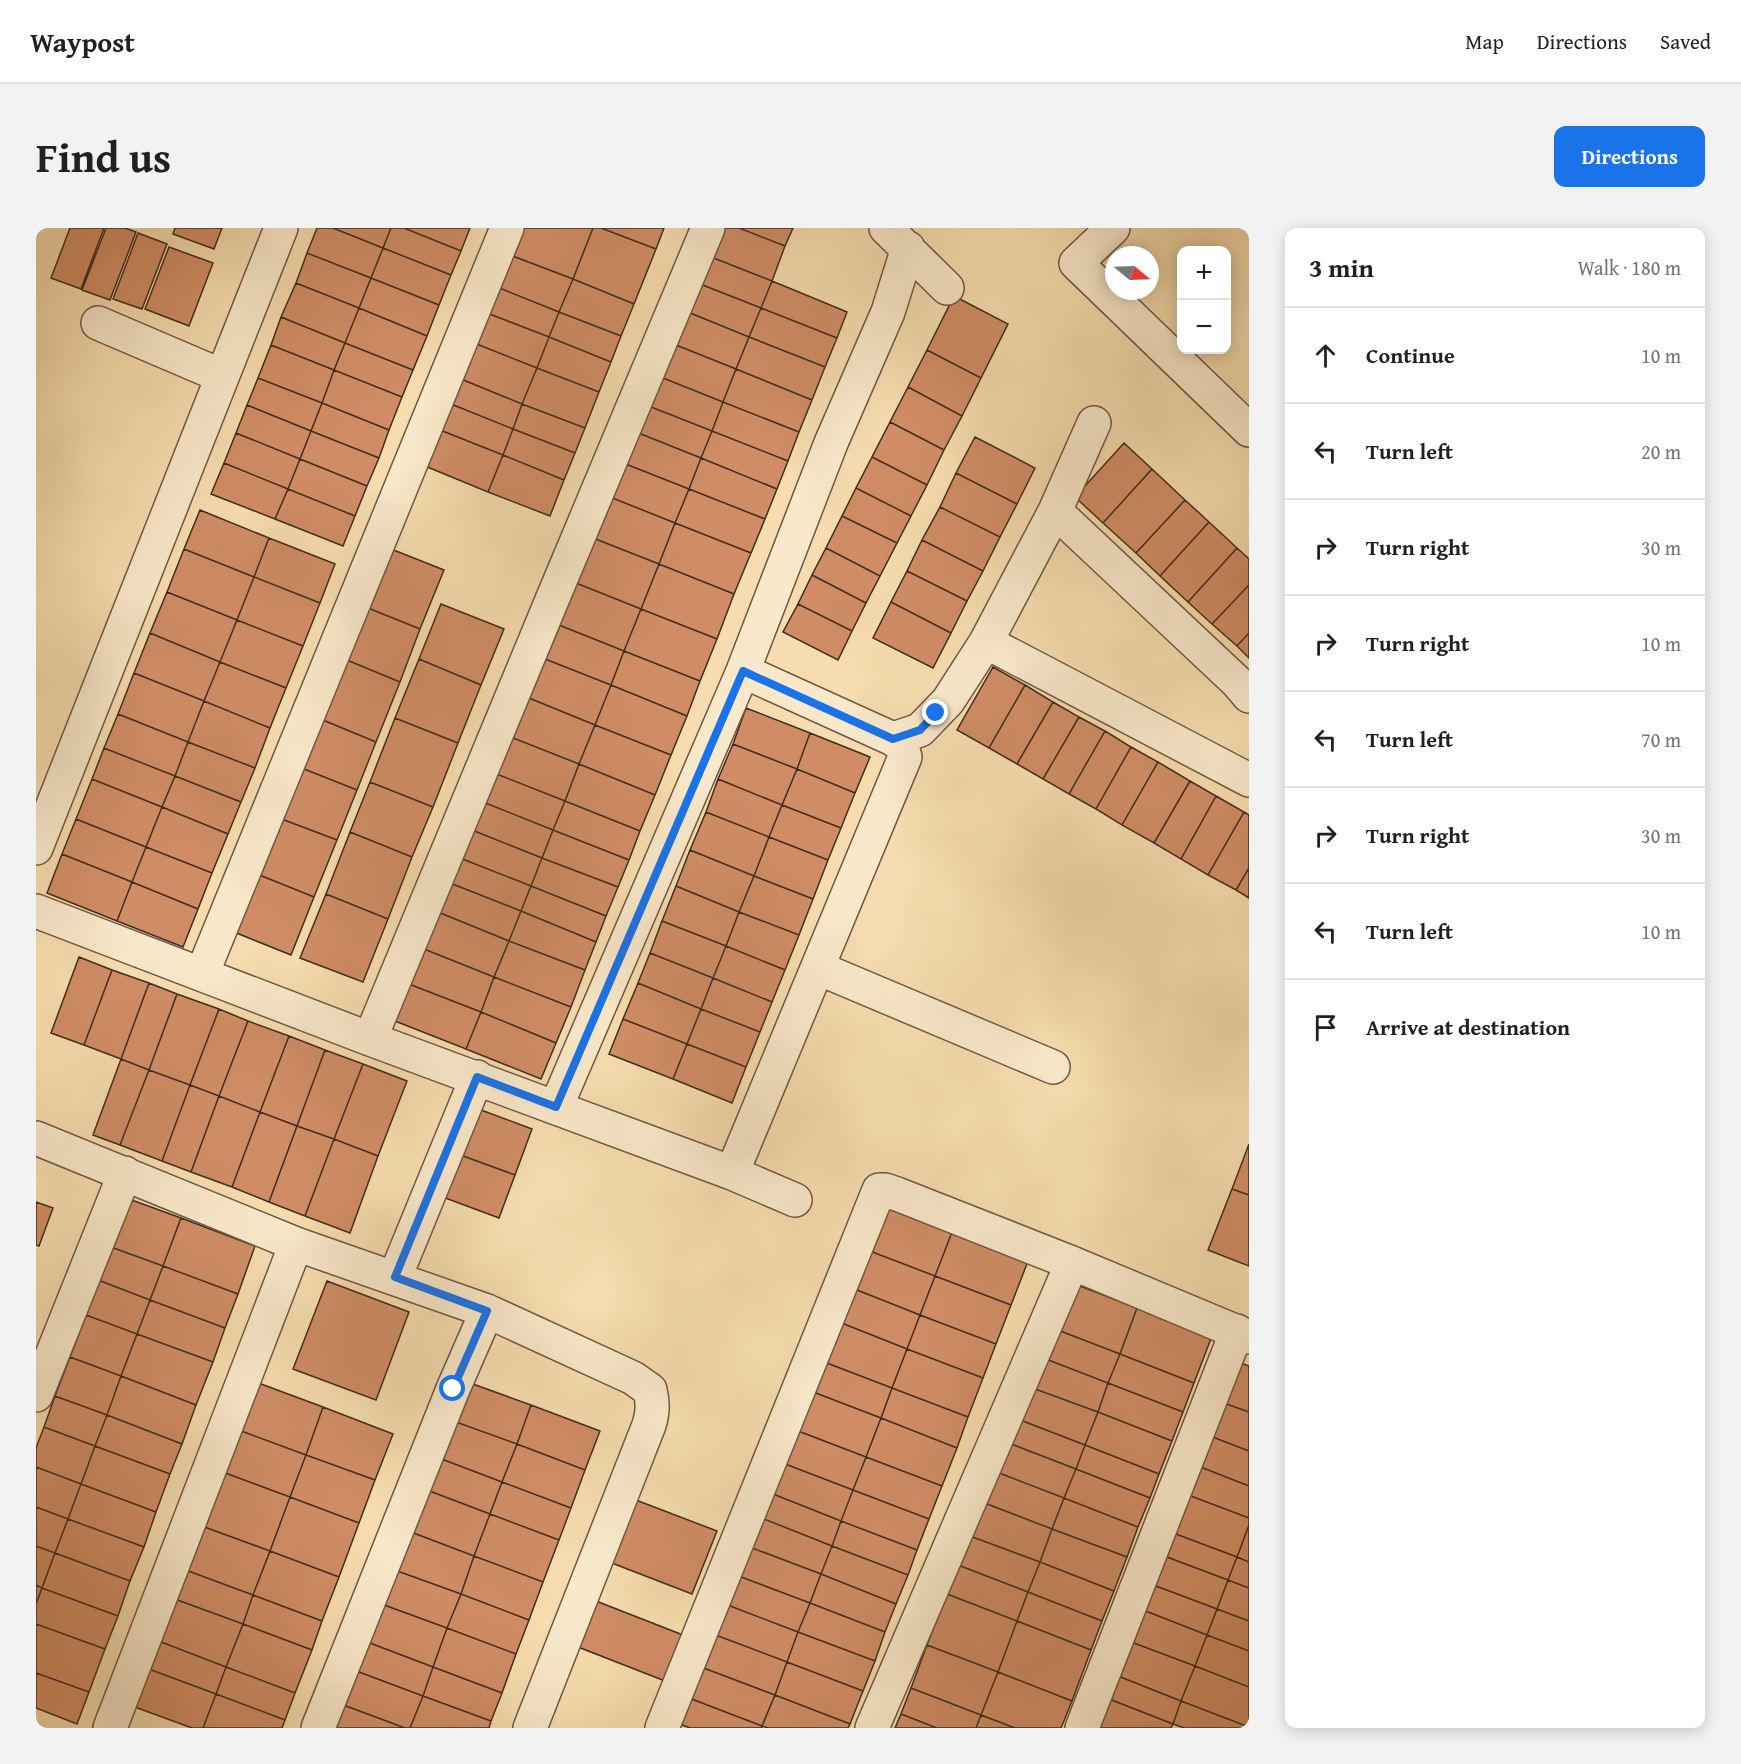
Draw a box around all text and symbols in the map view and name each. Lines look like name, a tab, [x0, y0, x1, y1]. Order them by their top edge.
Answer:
text: Waypost	[30, 21, 135, 62]
text: Map	[1465, 26, 1504, 57]
text: Directions	[1537, 26, 1627, 57]
text: Saved	[1660, 26, 1711, 57]
text: Find us	[36, 126, 171, 187]
button: Directions	[1554, 126, 1705, 187]
north arrow	[1105, 246, 1159, 300]
map controls	[1177, 246, 1231, 354]
button: +	[1177, 246, 1231, 300]
text: 3 min	[1309, 248, 1374, 287]
text: Walk · 180 m	[1578, 253, 1681, 282]
button: −	[1177, 300, 1231, 354]
icon: ahead	[1309, 339, 1342, 372]
text: Continue	[1366, 339, 1455, 371]
text: 10 m	[1641, 341, 1681, 370]
icon: left	[1309, 435, 1342, 468]
text: Turn left	[1366, 435, 1453, 467]
text: 20 m	[1641, 437, 1681, 466]
icon: right	[1309, 531, 1342, 564]
text: Turn right	[1366, 531, 1469, 563]
text: 30 m	[1641, 533, 1681, 562]
icon: right	[1309, 627, 1342, 660]
text: Turn right	[1366, 627, 1469, 659]
text: 10 m	[1641, 629, 1681, 658]
route end	[922, 699, 948, 725]
icon: left	[1309, 723, 1342, 756]
text: Turn left	[1366, 723, 1453, 755]
text: 70 m	[1641, 725, 1681, 754]
icon: right	[1309, 819, 1342, 852]
text: Turn right	[1366, 819, 1469, 851]
text: 30 m	[1641, 821, 1681, 850]
icon: left	[1309, 915, 1342, 948]
text: Turn left	[1366, 915, 1453, 947]
text: 10 m	[1641, 917, 1681, 946]
icon: arrive	[1309, 1011, 1342, 1044]
text: Arrive at destination	[1366, 1011, 1570, 1043]
route start	[439, 1375, 465, 1401]

